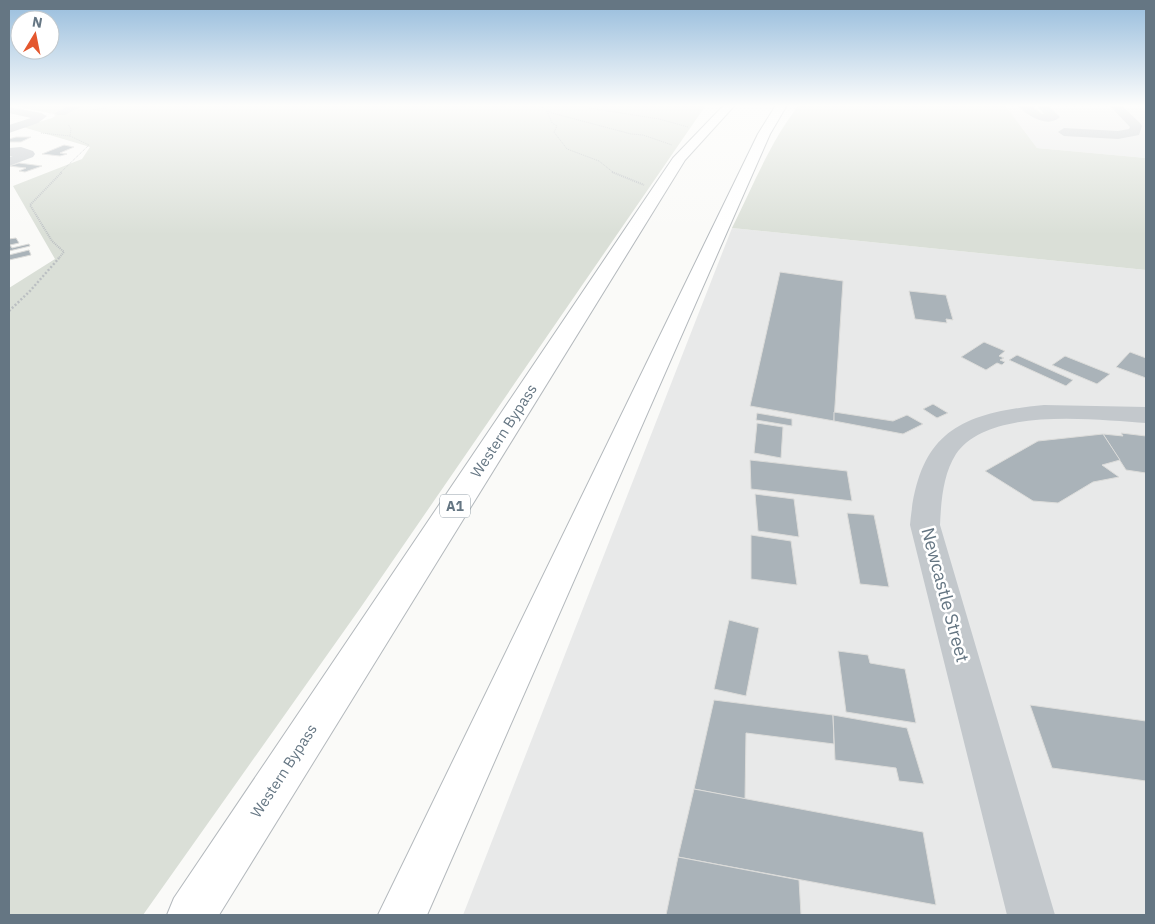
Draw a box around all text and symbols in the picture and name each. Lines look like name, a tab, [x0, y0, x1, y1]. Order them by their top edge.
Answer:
north arrow	[10, 10, 60, 60]
text: N	[31, 12, 44, 32]
street label: Western Bypass	[466, 380, 541, 481]
road number: A1	[440, 494, 470, 518]
street label: Newcastle Street	[916, 525, 974, 665]
street label: Western Bypass	[246, 720, 321, 821]

